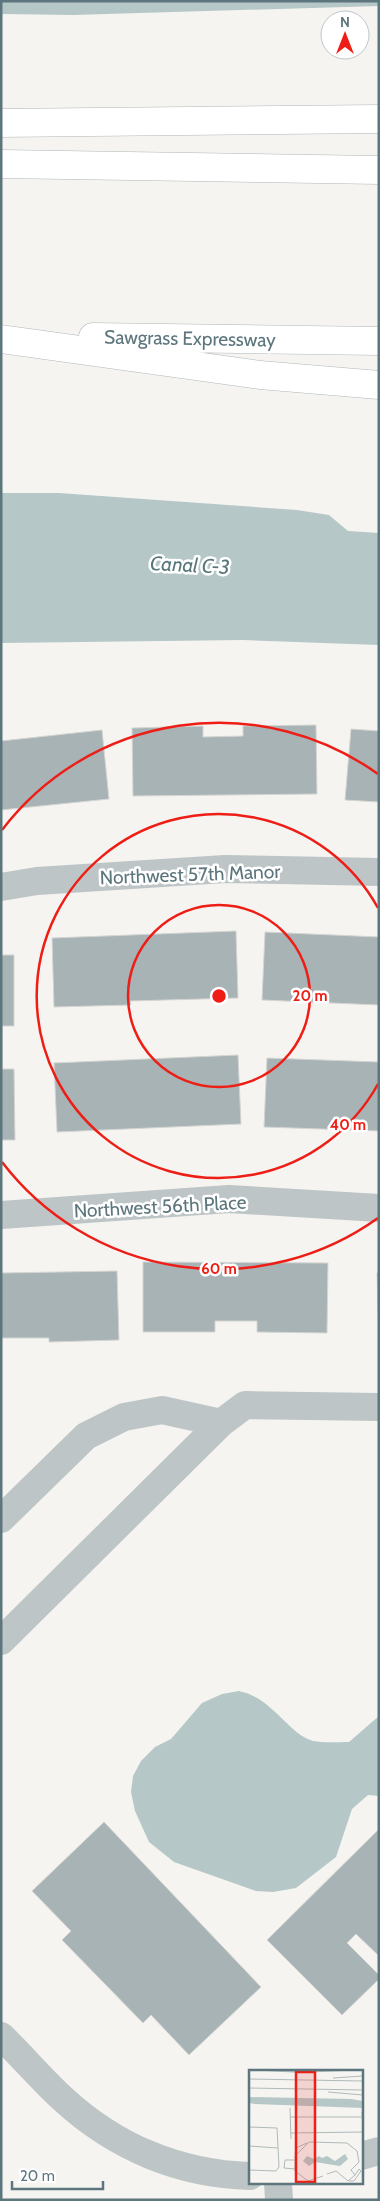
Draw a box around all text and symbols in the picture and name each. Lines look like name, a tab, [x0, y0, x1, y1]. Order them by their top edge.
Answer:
north arrow	[320, 10, 370, 60]
text: N	[340, 13, 350, 31]
street label: Sawgrass Expressway	[104, 326, 276, 352]
water label: Canal C-3	[150, 551, 230, 579]
street label: Northwest 57th Manor	[99, 860, 281, 889]
centre of rings	[210, 987, 228, 1005]
text: 20 m	[293, 987, 327, 1005]
text: 40 m	[330, 1116, 366, 1134]
street label: Northwest 56th Place	[73, 1190, 247, 1223]
text: 60 m	[201, 1260, 237, 1278]
inset map	[249, 2070, 362, 2184]
scale bar	[12, 2158, 104, 2190]
text: 20 m	[20, 2167, 55, 2185]

